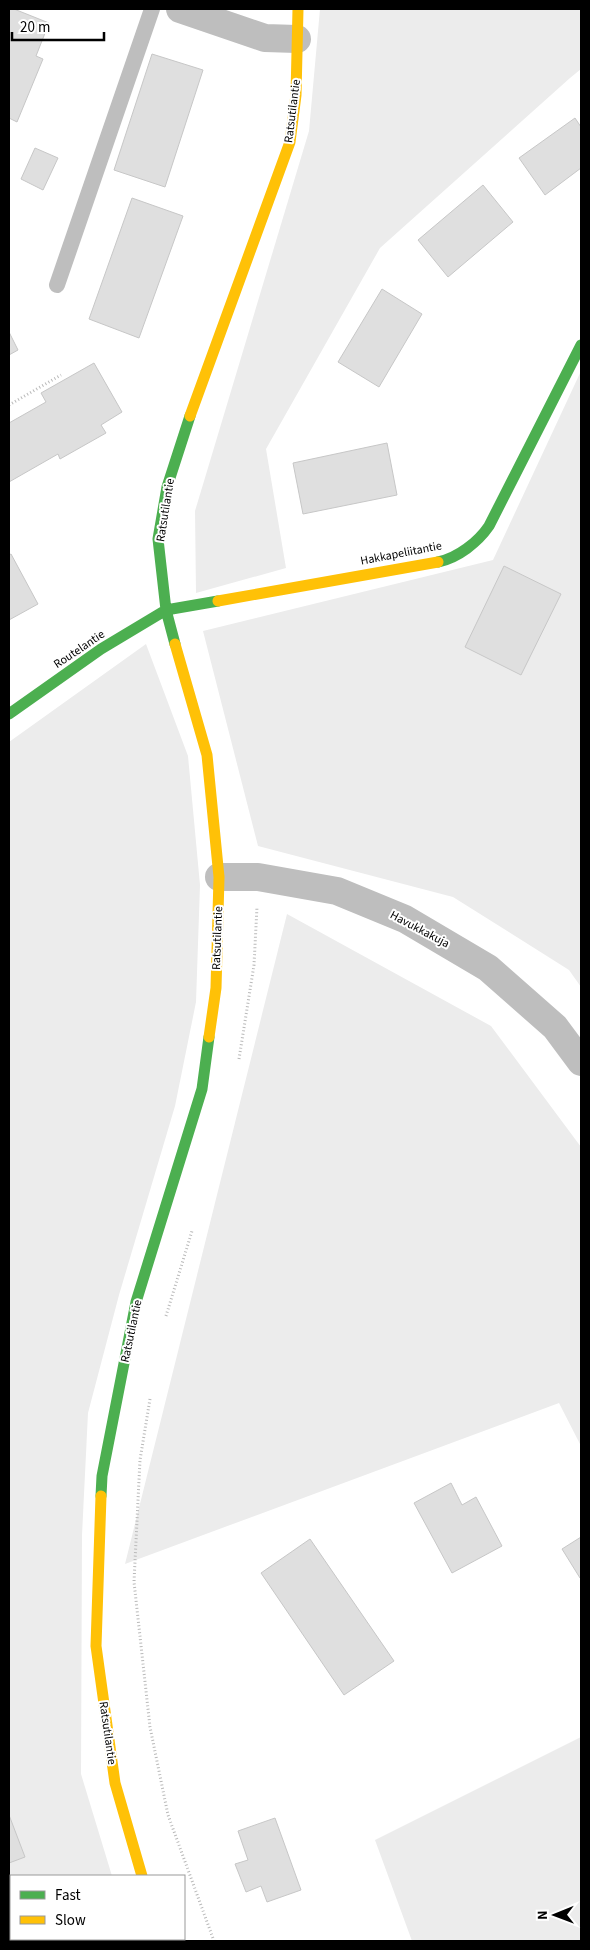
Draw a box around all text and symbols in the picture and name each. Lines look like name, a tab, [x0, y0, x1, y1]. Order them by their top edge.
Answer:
scale bar	[12, 10, 105, 42]
text: 20 m	[20, 17, 50, 38]
street label: Ratsutilantie	[280, 78, 305, 144]
street label: Ratsutilantie	[152, 477, 179, 543]
street label: Hakkapeliitantie	[359, 537, 443, 570]
street label: Routelantie	[50, 626, 108, 673]
street label: Ratsutilantie	[208, 906, 227, 970]
street label: Havukkakuja	[387, 907, 453, 952]
street label: Ratsutilantie	[117, 1298, 146, 1364]
street label: Ratsutilantie	[95, 1700, 120, 1766]
legend	[10, 1875, 185, 1940]
text: Fast	[55, 1885, 81, 1906]
north arrow	[530, 1890, 580, 1940]
text: Slow	[55, 1910, 86, 1931]
text: N	[533, 1910, 553, 1920]

